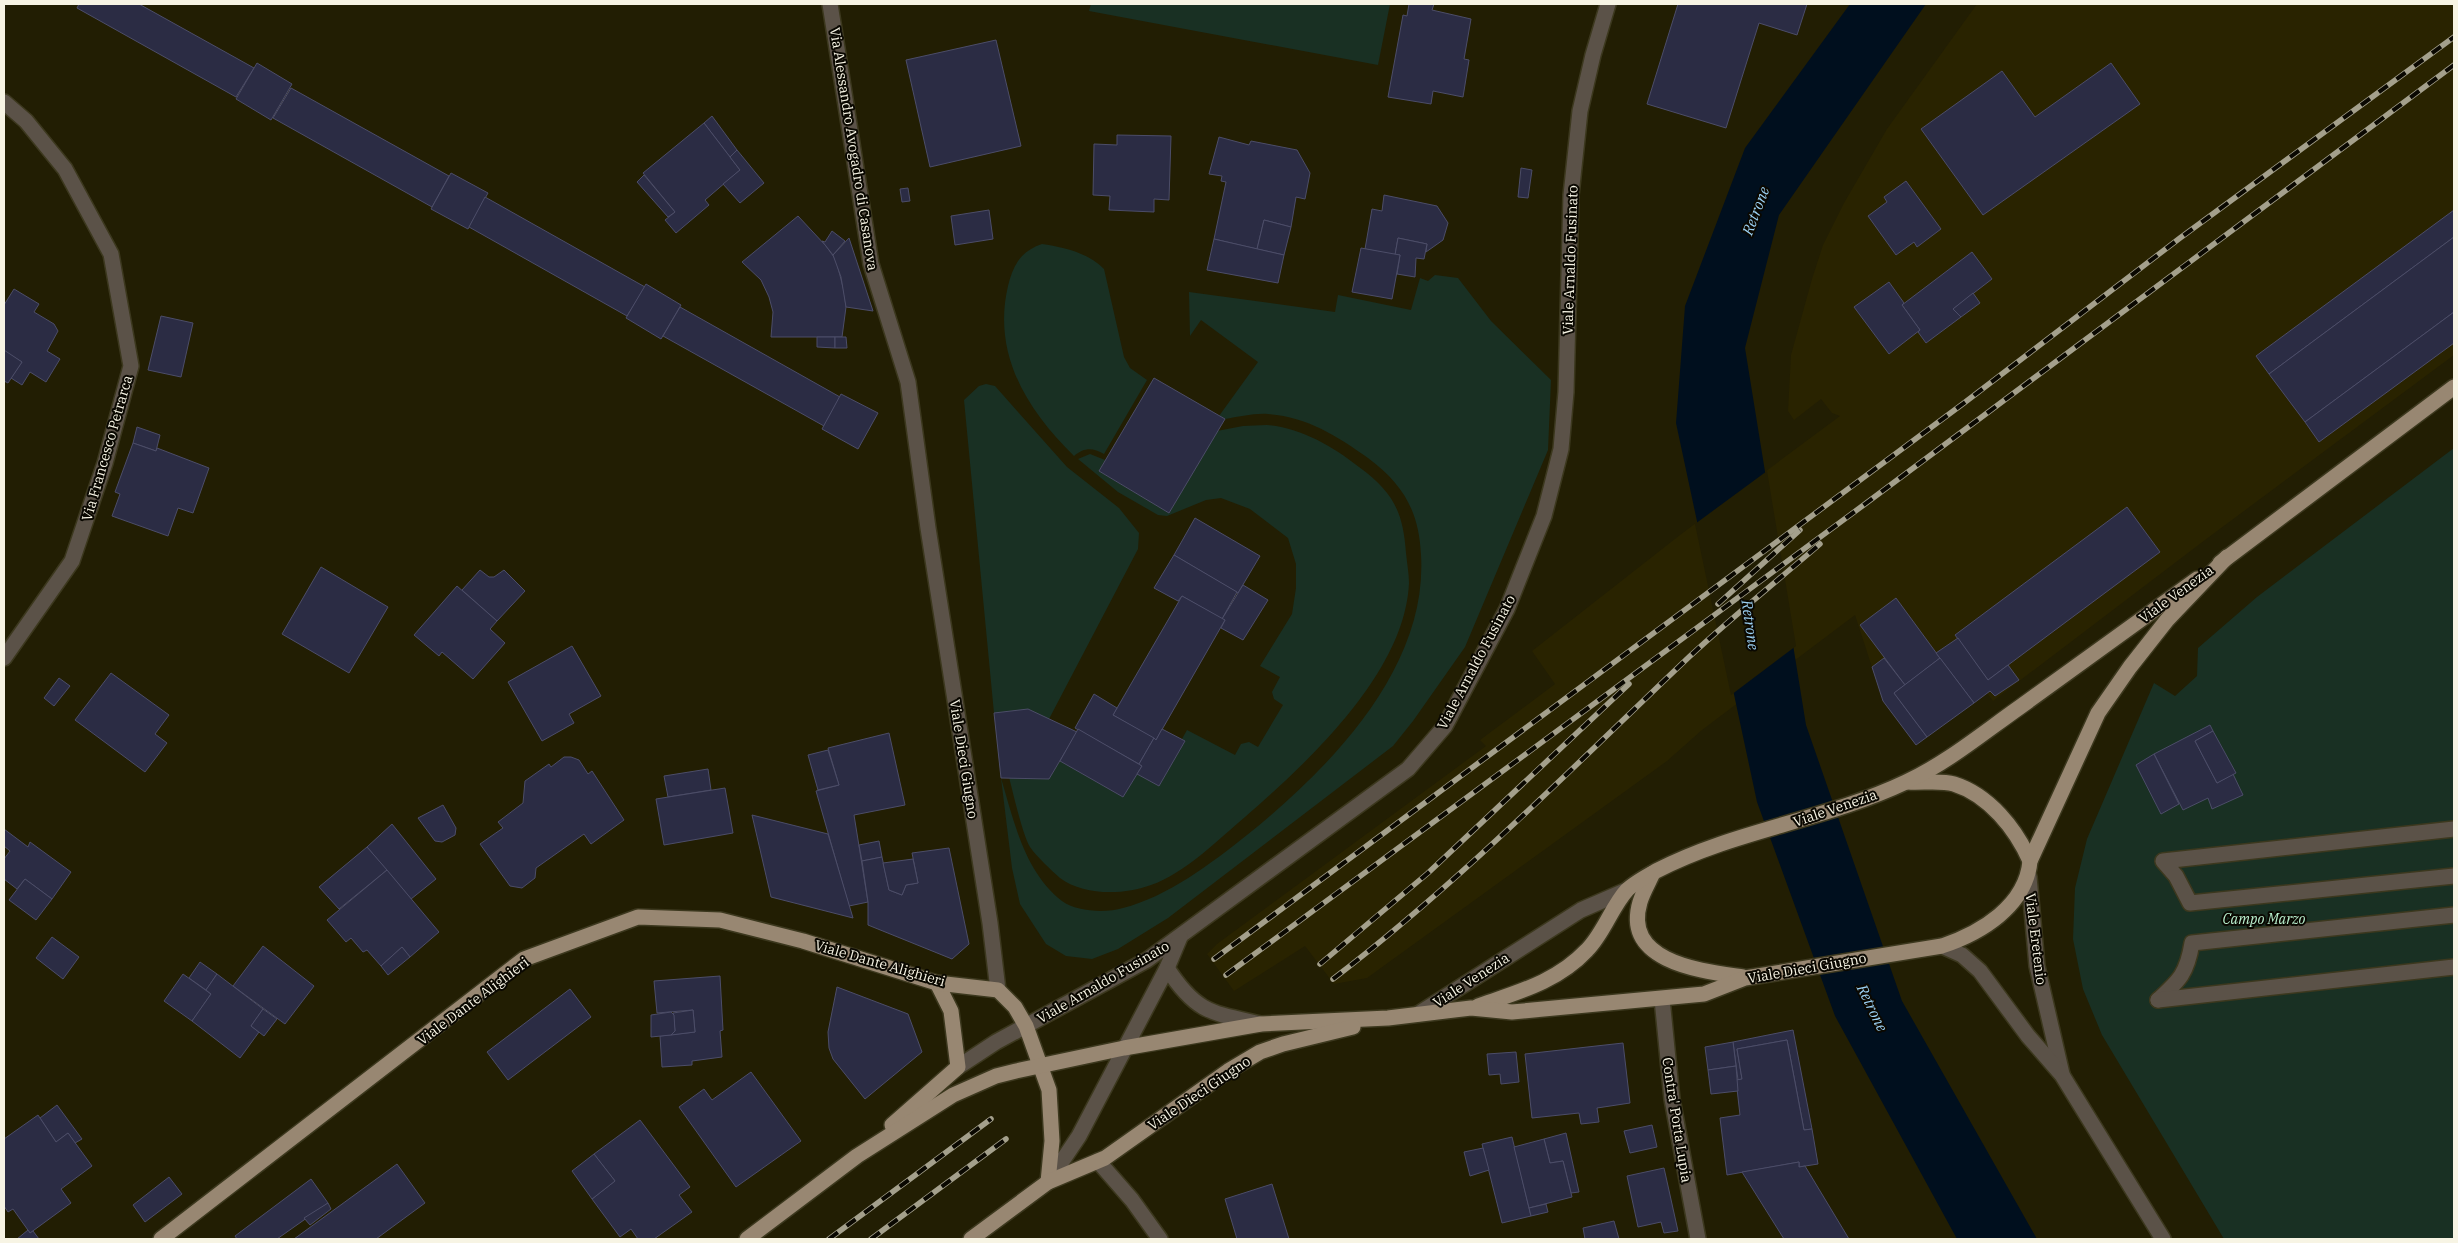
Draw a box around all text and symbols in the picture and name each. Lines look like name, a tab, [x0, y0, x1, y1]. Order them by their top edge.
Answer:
street label: Via Alessandro Avogadro di Casanova	[826, 26, 882, 272]
water label: Retrone	[1737, 184, 1774, 239]
street label: Viale Arnaldo Fusinato	[1558, 185, 1582, 335]
street label: Via Francesco Petrarca	[78, 373, 137, 523]
street label: Viale Venezia	[2135, 561, 2217, 627]
street label: Viale Arnaldo Fusinato	[1433, 592, 1519, 732]
water label: Retrone	[1737, 598, 1763, 651]
street label: Viale Dieci Giugno	[946, 698, 982, 820]
street label: Viale Venezia	[1791, 785, 1880, 831]
street label: Viale Eretenio	[2021, 892, 2051, 986]
park label: Campo Marzo	[2222, 910, 2306, 928]
street label: Viale Dante Alighieri	[813, 936, 947, 990]
street label: Viale Arnaldo Fusinato	[1034, 937, 1172, 1027]
street label: Viale Venezia	[1429, 948, 1513, 1011]
street label: Viale Dieci Giugno	[1746, 949, 1868, 987]
street label: Viale Dante Alighieri	[414, 953, 532, 1049]
water label: Retrone	[1852, 980, 1892, 1035]
street label: Viale Dieci Giugno	[1144, 1052, 1254, 1134]
street label: Contra' Porta Lupia	[1658, 1056, 1696, 1184]

